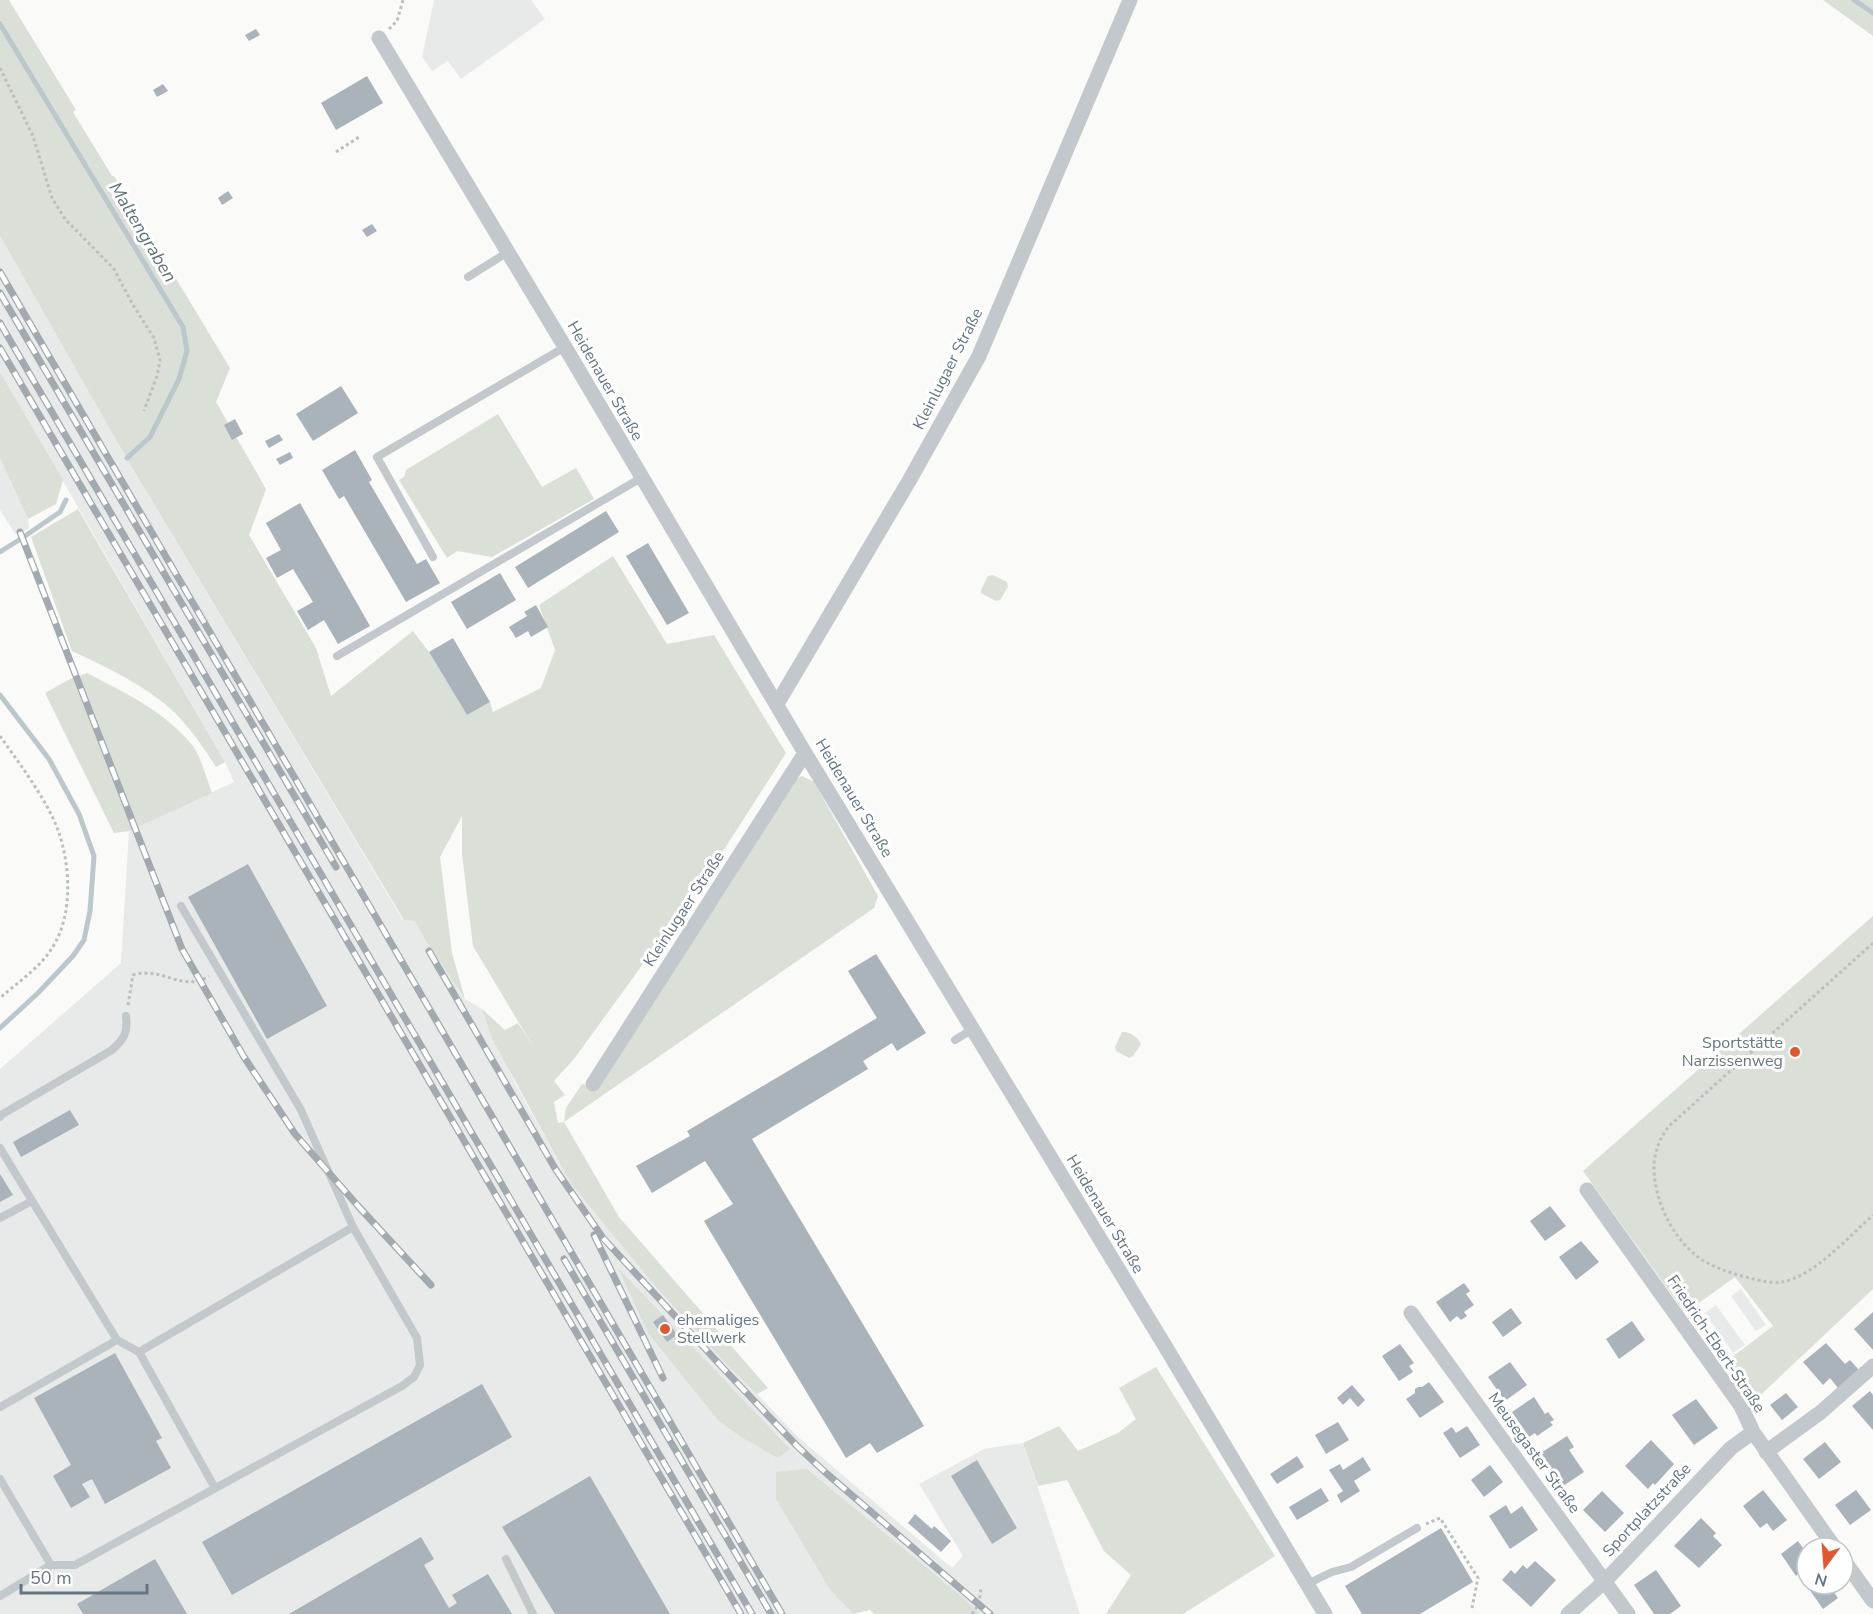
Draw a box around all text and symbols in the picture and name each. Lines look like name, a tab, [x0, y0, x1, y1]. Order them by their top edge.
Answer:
water label: Maltengraben	[104, 177, 182, 287]
street label: Kleinlugaer Straße	[908, 304, 988, 434]
street label: Heidenauer Straße	[562, 317, 648, 445]
street label: Heidenauer Straße	[810, 734, 898, 862]
street label: Kleinlugaer Straße	[638, 847, 730, 971]
place label: Sportstätte Narzissenweg	[1682, 1032, 1783, 1072]
marker: Sportstätte Narzissenweg	[1788, 1045, 1802, 1059]
street label: Heidenauer Straße	[1061, 1150, 1149, 1278]
street label: Friedrich-Ebert-Straße	[1662, 1271, 1770, 1417]
place label: ehemaliges Stellwerk	[677, 1309, 759, 1349]
marker: ehemaliges Stellwerk	[658, 1322, 672, 1336]
street label: Meusegaster Straße	[1483, 1388, 1585, 1518]
street label: Sportplatzstraße	[1598, 1458, 1696, 1562]
north arrow	[1795, 1536, 1855, 1596]
scale bar	[21, 1557, 147, 1595]
text: 50 m	[30, 1566, 72, 1590]
text: N	[1812, 1567, 1830, 1592]

